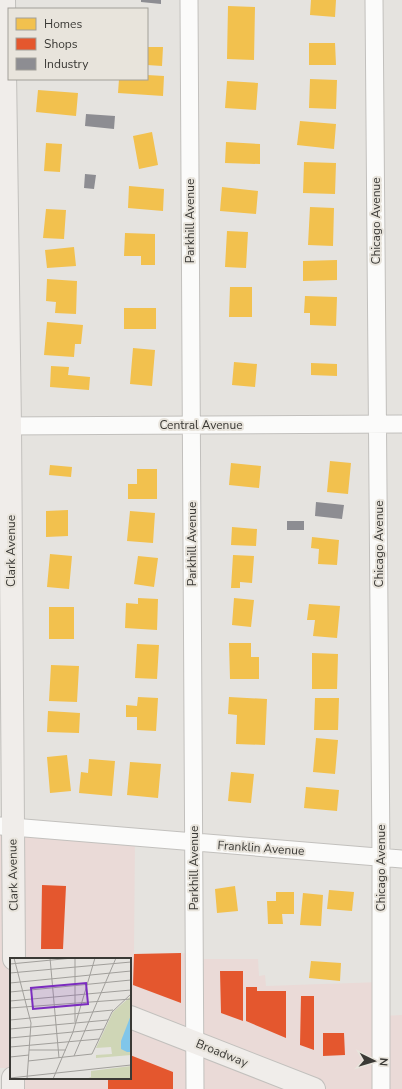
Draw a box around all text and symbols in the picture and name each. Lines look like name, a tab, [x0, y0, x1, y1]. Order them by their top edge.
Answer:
legend	[8, 8, 148, 80]
text: Homes	[44, 16, 82, 32]
text: Shops	[44, 36, 78, 52]
text: Industry	[44, 56, 89, 72]
street label: Chicago Avenue	[368, 177, 384, 265]
street label: Parkhill Avenue	[182, 179, 198, 263]
street label: Central Avenue	[159, 417, 243, 433]
street label: Chicago Avenue	[371, 500, 387, 588]
street label: Parkhill Avenue	[184, 502, 200, 586]
street label: Clark Avenue	[3, 515, 19, 587]
street label: Chicago Avenue	[373, 824, 389, 912]
street label: Parkhill Avenue	[186, 826, 202, 910]
street label: Franklin Avenue	[217, 837, 305, 859]
street label: Clark Avenue	[4, 839, 22, 911]
inset map	[10, 958, 131, 1079]
street label: Broadway	[194, 1035, 251, 1071]
north arrow	[354, 1041, 394, 1081]
text: N	[376, 1057, 391, 1067]

